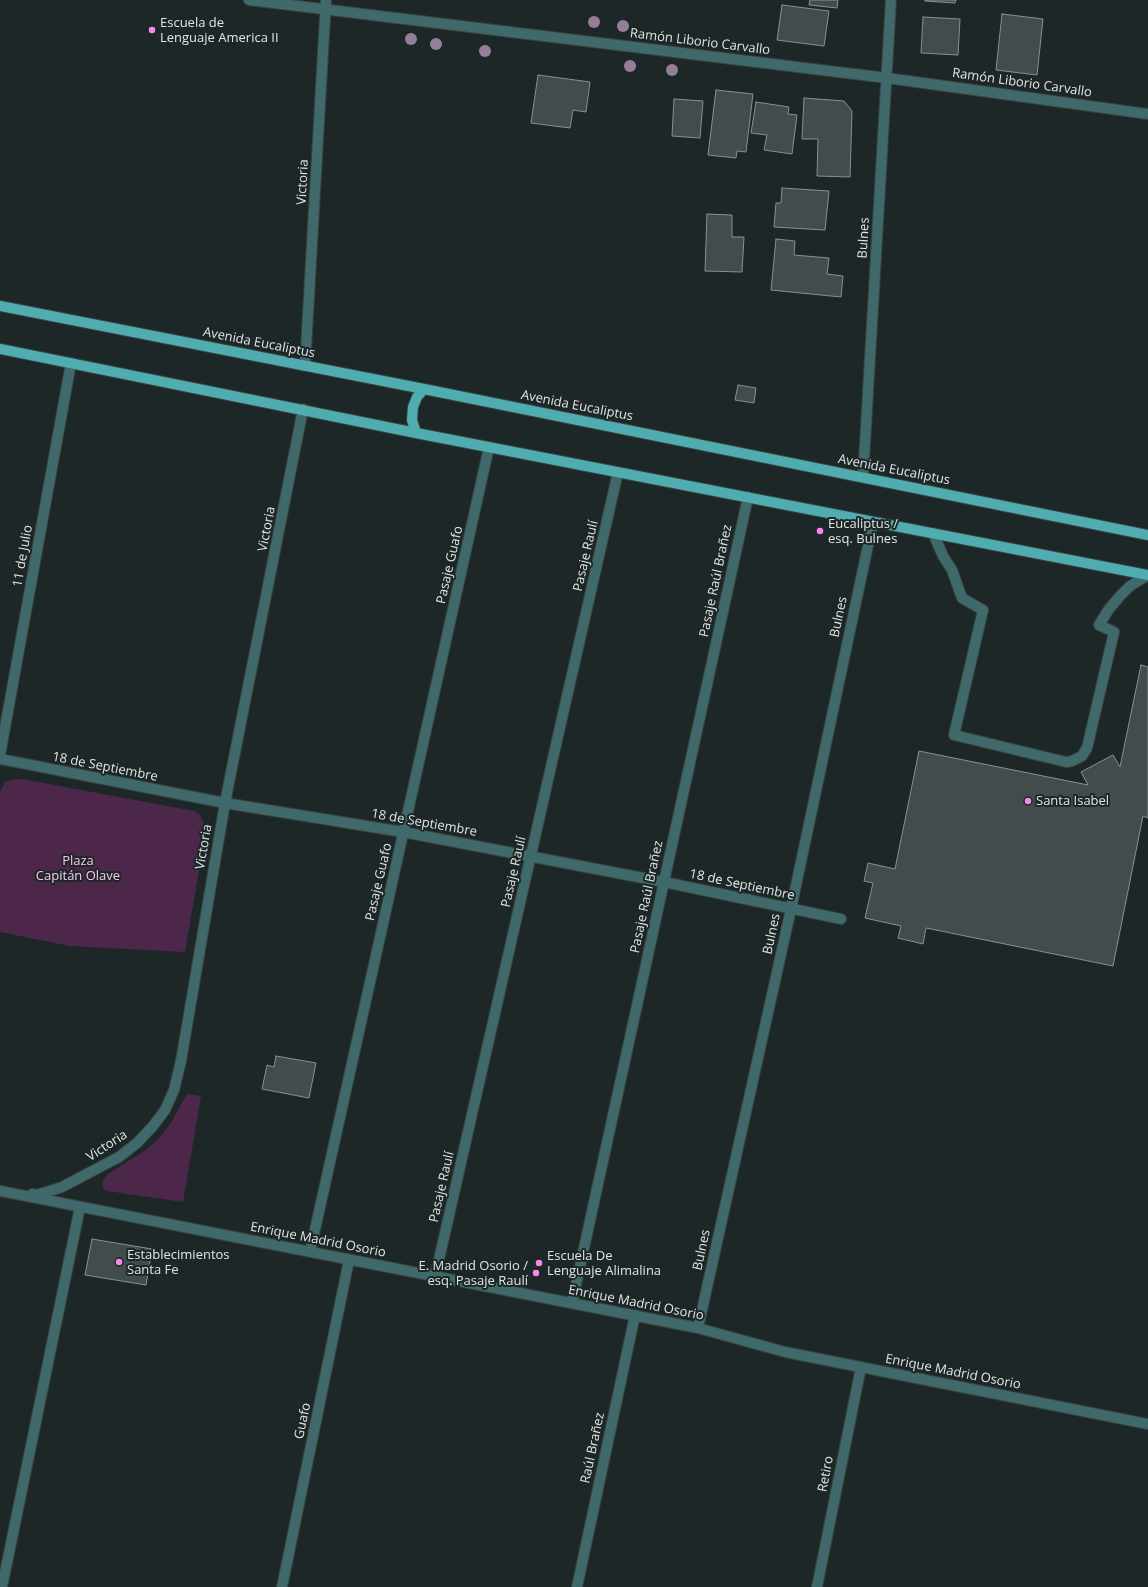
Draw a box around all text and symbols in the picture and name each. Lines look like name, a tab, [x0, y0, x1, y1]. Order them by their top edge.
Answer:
place label: Escuela de Lenguaje America II	[160, 15, 279, 46]
marker: Escuela de Lenguaje America II	[147, 25, 157, 35]
street label: Ramón Liborio Carvallo	[629, 26, 771, 58]
street label: Ramón Liborio Carvallo	[951, 65, 1093, 101]
street label: Victoria	[294, 159, 312, 205]
street label: Bulnes	[855, 217, 873, 259]
street label: Avenida Eucaliptus	[202, 324, 316, 362]
street label: Avenida Eucaliptus	[520, 387, 634, 425]
street label: Avenida Eucaliptus	[837, 451, 951, 489]
street label: Victoria	[255, 505, 279, 553]
place label: Eucaliptus / esq. Bulnes	[828, 516, 898, 547]
street label: Pasaje Raulí	[570, 519, 602, 593]
street label: Pasaje Raúl Brañez	[696, 523, 736, 639]
street label: 11 de Julio	[10, 524, 36, 588]
street label: Pasaje Guafo	[433, 525, 467, 605]
marker: Eucaliptus / esq. Bulnes	[815, 526, 825, 536]
street label: Bulnes	[827, 595, 851, 639]
street label: 18 de Septiembre	[51, 749, 159, 785]
place label: Santa Isabel	[1036, 793, 1109, 809]
marker: Santa Isabel	[1023, 796, 1033, 806]
street label: 18 de Septiembre	[370, 806, 478, 840]
street label: Victoria	[192, 823, 216, 871]
street label: Pasaje Raulí	[498, 835, 530, 909]
street label: Pasaje Raúl Brañez	[627, 839, 667, 955]
street label: Pasaje Guafo	[362, 842, 396, 922]
park label: Plaza Capitán Olave	[36, 853, 120, 884]
street label: 18 de Septiembre	[688, 866, 796, 904]
street label: Bulnes	[760, 912, 784, 956]
street label: Victoria	[84, 1127, 130, 1165]
street label: Pasaje Raulí	[426, 1150, 458, 1224]
street label: Enrique Madrid Osorio	[249, 1219, 387, 1261]
street label: Bulnes	[690, 1228, 714, 1272]
place label: Establecimientos Santa Fe	[127, 1247, 230, 1278]
place label: Escuela De Lenguaje Alimalina	[547, 1248, 661, 1279]
marker: Establecimientos Santa Fe	[114, 1257, 124, 1267]
place label: E. Madrid Osorio / esq. Pasaje Raulí	[419, 1258, 528, 1289]
marker: Escuela De Lenguaje Alimalina	[534, 1258, 544, 1268]
marker: E. Madrid Osorio / esq. Pasaje Raulí	[531, 1268, 541, 1278]
street label: Enrique Madrid Osorio	[567, 1282, 705, 1324]
street label: Enrique Madrid Osorio	[884, 1351, 1022, 1393]
street label: Guafo	[292, 1401, 314, 1441]
street label: Raúl Brañez	[578, 1411, 608, 1485]
street label: Retiro	[815, 1455, 837, 1493]

